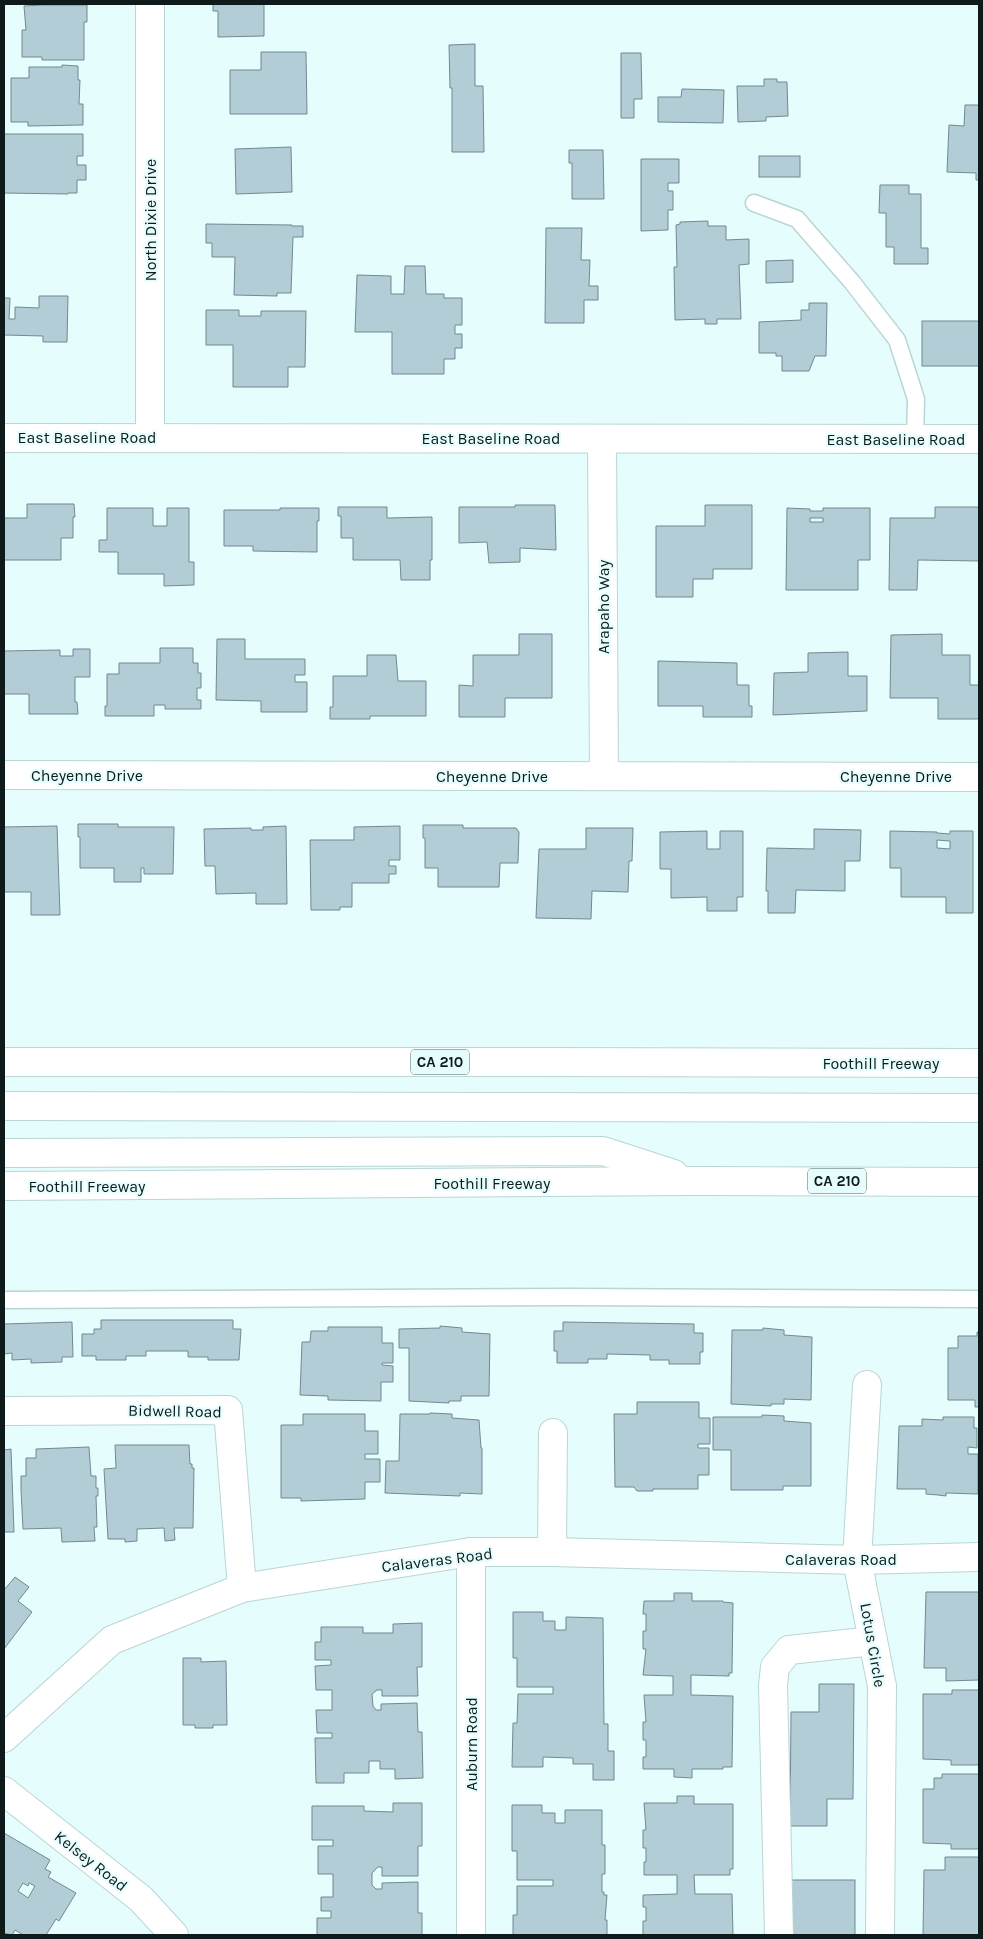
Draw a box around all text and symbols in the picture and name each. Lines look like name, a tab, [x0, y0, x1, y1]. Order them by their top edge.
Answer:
street label: North Dixie Drive	[141, 159, 160, 281]
street label: East Baseline Road	[17, 428, 157, 447]
street label: East Baseline Road	[421, 429, 561, 448]
street label: East Baseline Road	[826, 430, 966, 449]
street label: Arapaho Way	[594, 559, 613, 654]
street label: Cheyenne Drive	[31, 766, 143, 785]
street label: Cheyenne Drive	[436, 767, 548, 786]
street label: Cheyenne Drive	[840, 767, 952, 786]
road number: CA 210	[411, 1050, 469, 1074]
street label: Foothill Freeway	[822, 1054, 940, 1073]
road number: CA 210	[808, 1168, 866, 1194]
street label: Foothill Freeway	[433, 1174, 551, 1193]
street label: Foothill Freeway	[28, 1177, 146, 1196]
street label: Bidwell Road	[128, 1401, 222, 1421]
street label: Calaveras Road	[380, 1544, 494, 1576]
street label: Calaveras Road	[785, 1550, 897, 1569]
street label: Lotus Circle	[856, 1601, 890, 1689]
street label: Auburn Road	[462, 1697, 481, 1791]
street label: Kelsey Road	[51, 1827, 131, 1895]

